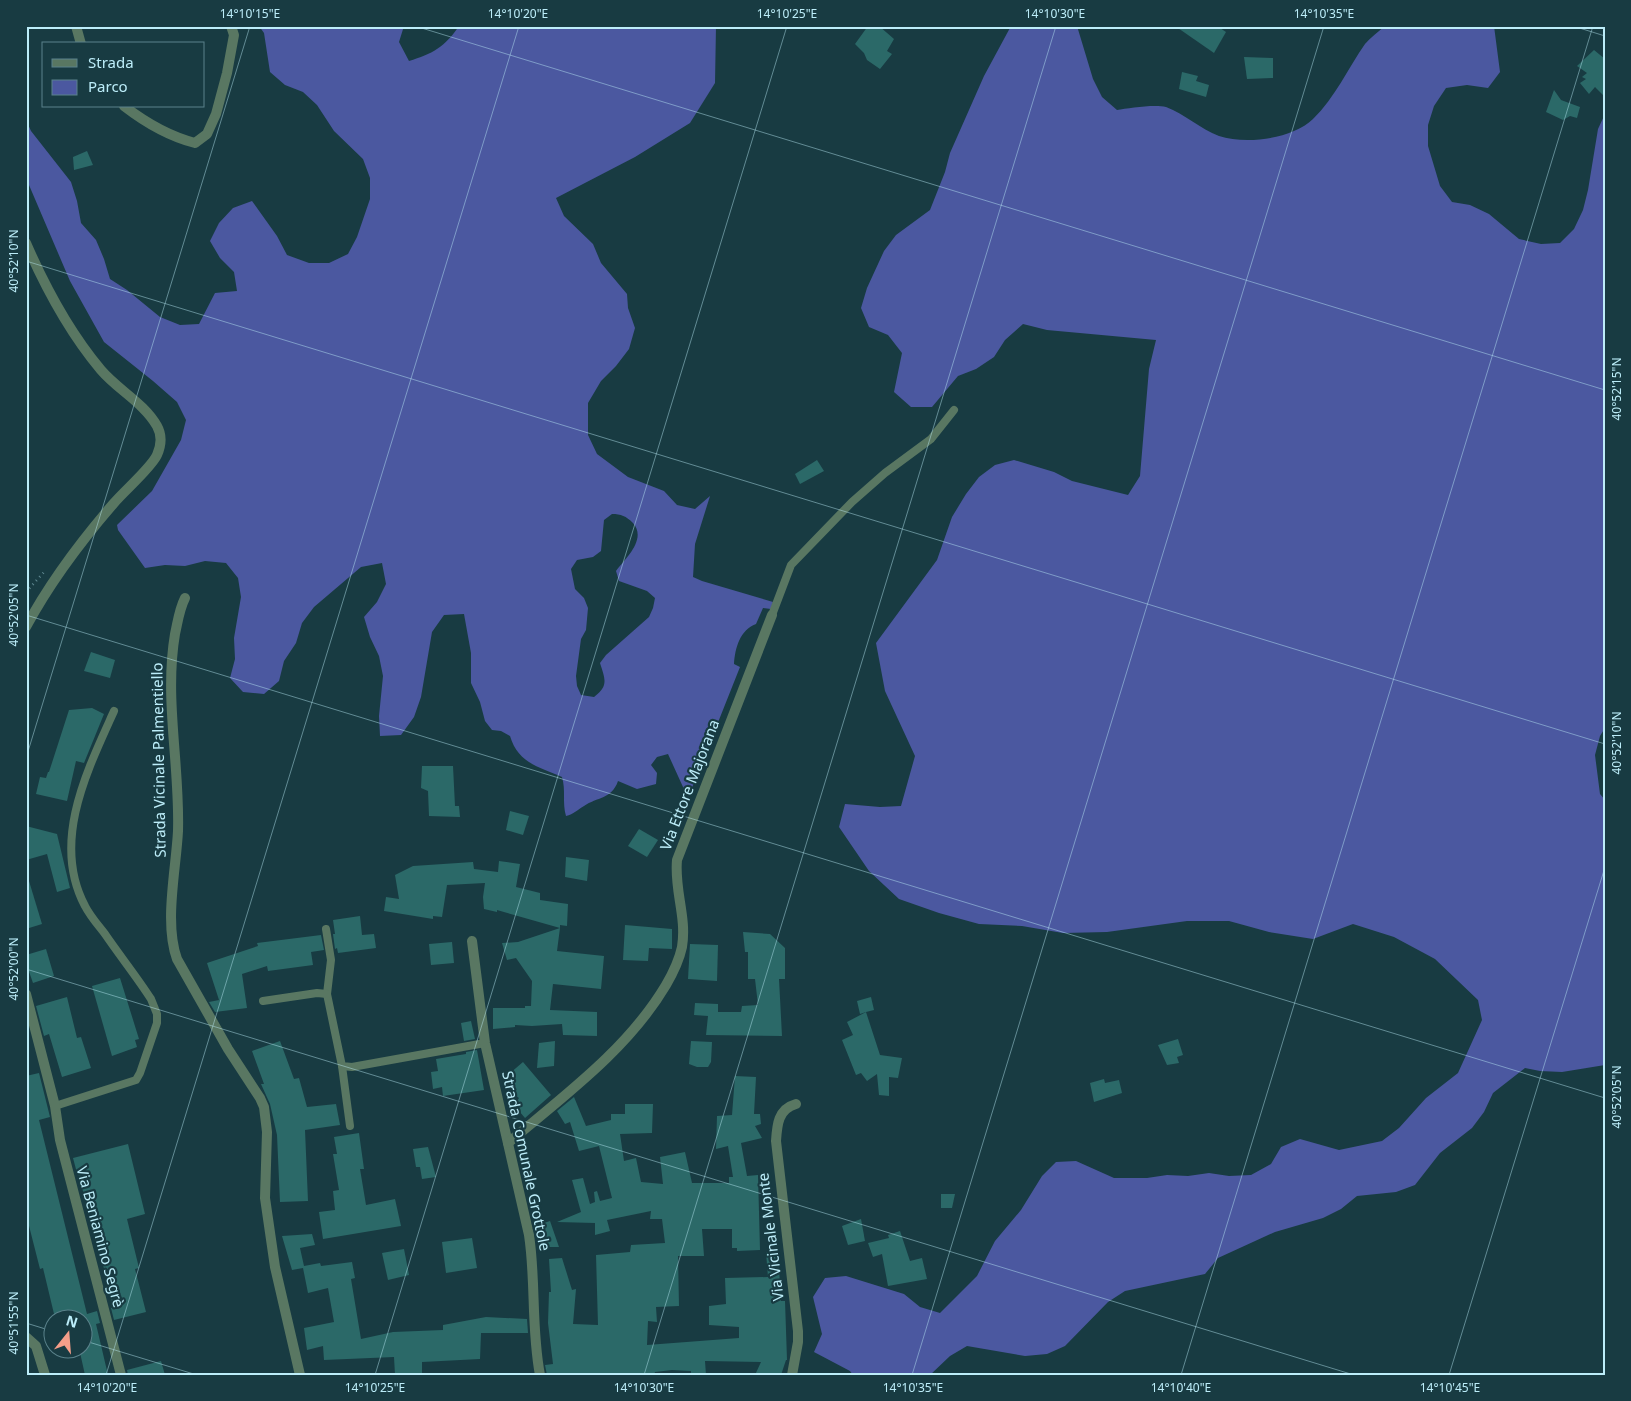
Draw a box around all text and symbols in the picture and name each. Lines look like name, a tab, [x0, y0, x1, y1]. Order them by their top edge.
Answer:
text: 14°10'15"E	[220, 5, 280, 22]
text: 14°10'20"E	[488, 5, 548, 22]
text: 14°10'25"E	[757, 5, 817, 22]
text: 14°10'30"E	[1025, 5, 1085, 22]
text: 14°10'35"E	[1294, 5, 1354, 22]
legend	[42, 42, 205, 108]
text: Strada	[88, 52, 134, 72]
text: Parco	[88, 76, 128, 96]
text: 40°52'10"N	[5, 229, 22, 293]
text: 40°52'15"N	[1608, 357, 1625, 421]
text: 40°52'05"N	[5, 583, 22, 647]
street label: Strada Vicinale Palmentiello	[146, 662, 170, 858]
text: 40°52'10"N	[1608, 711, 1625, 775]
street label: Via Ettore Majorana	[655, 716, 723, 853]
text: 40°52'00"N	[5, 937, 22, 1001]
text: 40°52'05"N	[1608, 1065, 1625, 1129]
street label: Strada Comunale Grottole	[498, 1069, 556, 1253]
street label: Via Beniamino Segrè	[72, 1164, 129, 1310]
street label: Via Vicinale Monte	[752, 1172, 788, 1302]
text: 40°51'55"N	[5, 1291, 22, 1355]
north arrow	[42, 1308, 92, 1358]
text: N	[64, 1310, 80, 1332]
text: 14°10'20"E	[77, 1379, 137, 1396]
text: 14°10'25"E	[345, 1379, 405, 1396]
text: 14°10'30"E	[614, 1379, 674, 1396]
text: 14°10'35"E	[883, 1379, 943, 1396]
text: 14°10'40"E	[1151, 1379, 1211, 1396]
text: 14°10'45"E	[1420, 1379, 1480, 1396]

